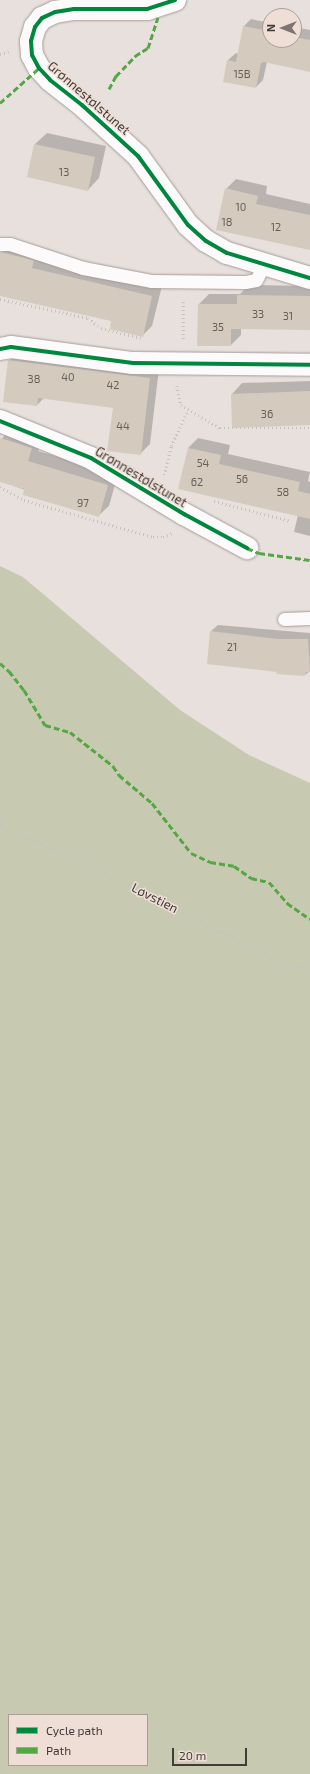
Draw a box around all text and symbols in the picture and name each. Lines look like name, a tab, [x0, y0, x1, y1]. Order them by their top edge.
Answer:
north arrow	[262, 8, 302, 48]
text: N	[264, 24, 277, 32]
street label: Grønnestølstunet	[45, 58, 133, 138]
house number: 15B	[233, 67, 251, 81]
house number: 13	[59, 165, 69, 179]
house number: 10	[235, 200, 247, 214]
house number: 18	[221, 215, 233, 229]
house number: 12	[271, 220, 281, 234]
house number: 33	[252, 307, 264, 321]
house number: 31	[283, 309, 293, 323]
house number: 35	[212, 320, 224, 334]
house number: 40	[61, 370, 75, 384]
house number: 38	[28, 372, 40, 386]
house number: 42	[107, 378, 119, 392]
house number: 36	[261, 407, 273, 421]
house number: 44	[116, 419, 130, 433]
street label: Grønnestølstunet	[92, 444, 190, 510]
house number: 54	[197, 456, 209, 470]
house number: 56	[236, 472, 248, 486]
house number: 62	[191, 475, 203, 489]
house number: 58	[277, 485, 289, 499]
house number: 97	[77, 496, 89, 510]
house number: 21	[227, 640, 237, 654]
street label: Løvstien	[129, 880, 181, 916]
legend	[8, 1714, 148, 1766]
text: Cycle path	[46, 1723, 103, 1737]
scale bar	[174, 1740, 249, 1766]
text: Path	[46, 1743, 71, 1757]
text: 20 m	[179, 1748, 206, 1762]

